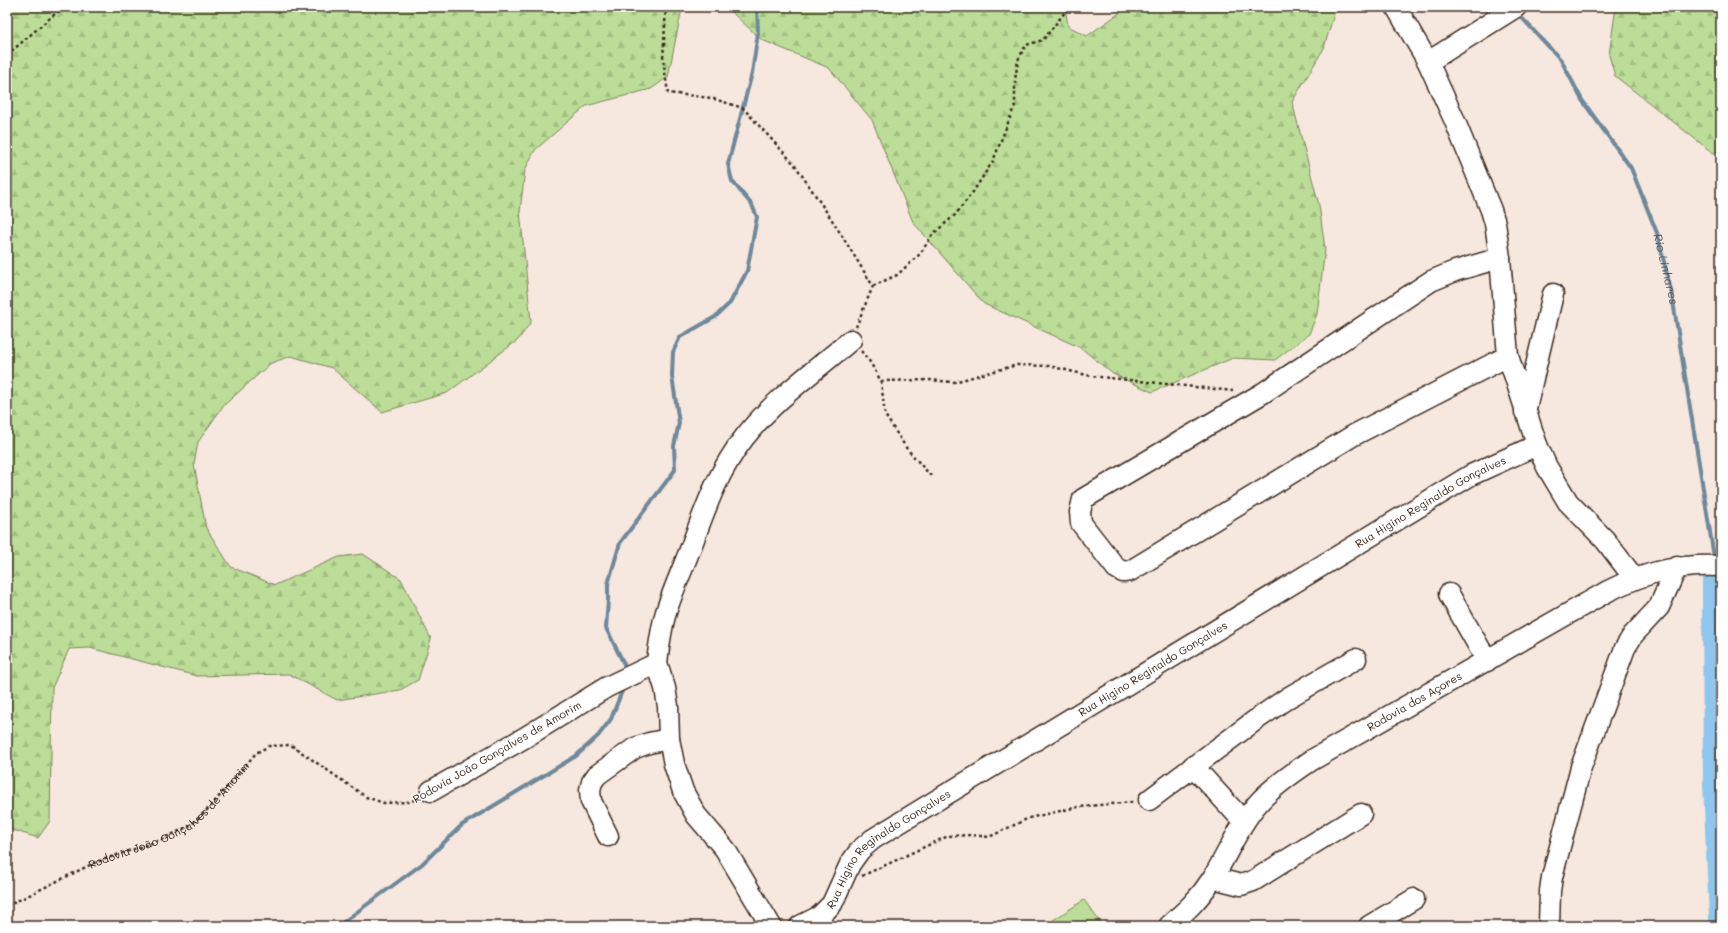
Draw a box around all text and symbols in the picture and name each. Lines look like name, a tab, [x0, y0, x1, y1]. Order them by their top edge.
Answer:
water label: Rio Linhares	[1650, 232, 1682, 306]
street label: Rua Higino Reginaldo Gonçalves	[1352, 452, 1508, 551]
street label: Rua Higino Reginaldo Gonçalves	[1075, 617, 1230, 719]
street label: Rodovia dos Açores	[1364, 668, 1464, 734]
street label: Rodovia João Gonçalves de Amorim	[410, 697, 584, 806]
street label: Rodovia João Gonçalves de Amorim	[86, 759, 252, 872]
street label: Rua Higino Reginaldo Gonçalves	[823, 786, 953, 912]

